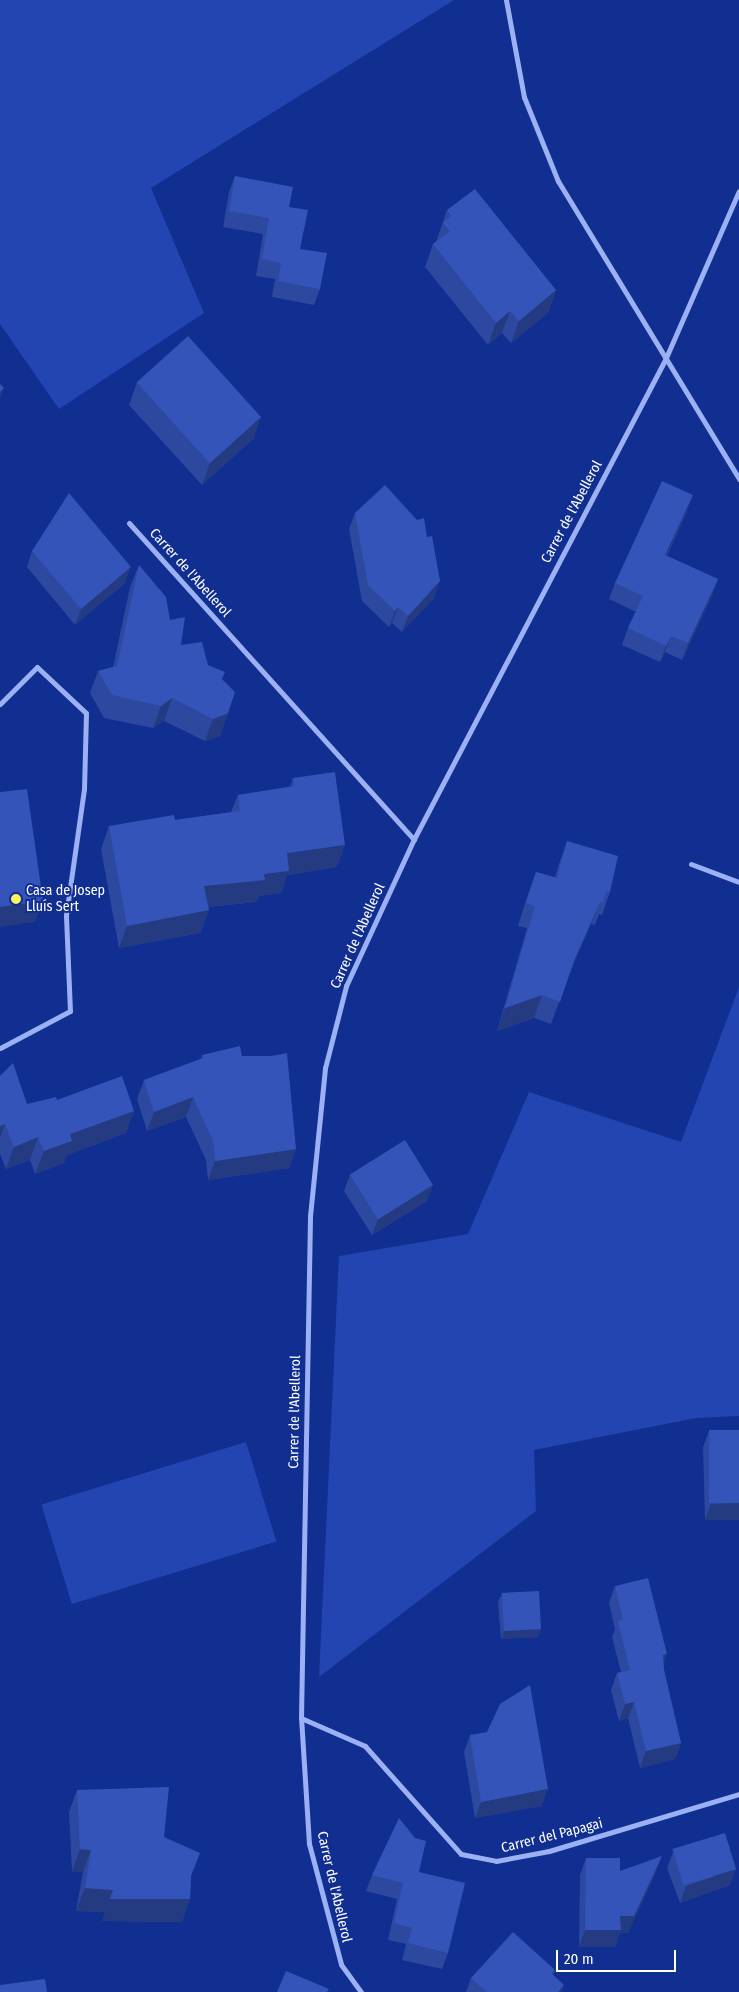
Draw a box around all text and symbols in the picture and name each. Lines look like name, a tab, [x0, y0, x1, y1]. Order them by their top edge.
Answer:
street label: Carrer de l'Abellerol	[538, 458, 606, 566]
street label: Carrer de l'Abellerol	[146, 525, 234, 621]
street label: Carrer de l'Abellerol	[327, 881, 389, 991]
place label: Casa de Josep Lluís Sert	[26, 883, 105, 916]
marker: Casa de Josep Lluís Sert	[10, 893, 22, 905]
street label: Carrer de l'Abellerol	[286, 1355, 304, 1469]
street label: Carrer del Papagai	[500, 1815, 604, 1857]
street label: Carrer de l'Abellerol	[313, 1830, 355, 1944]
scale bar	[559, 1940, 679, 1972]
text: 20 m	[564, 1950, 594, 1968]

